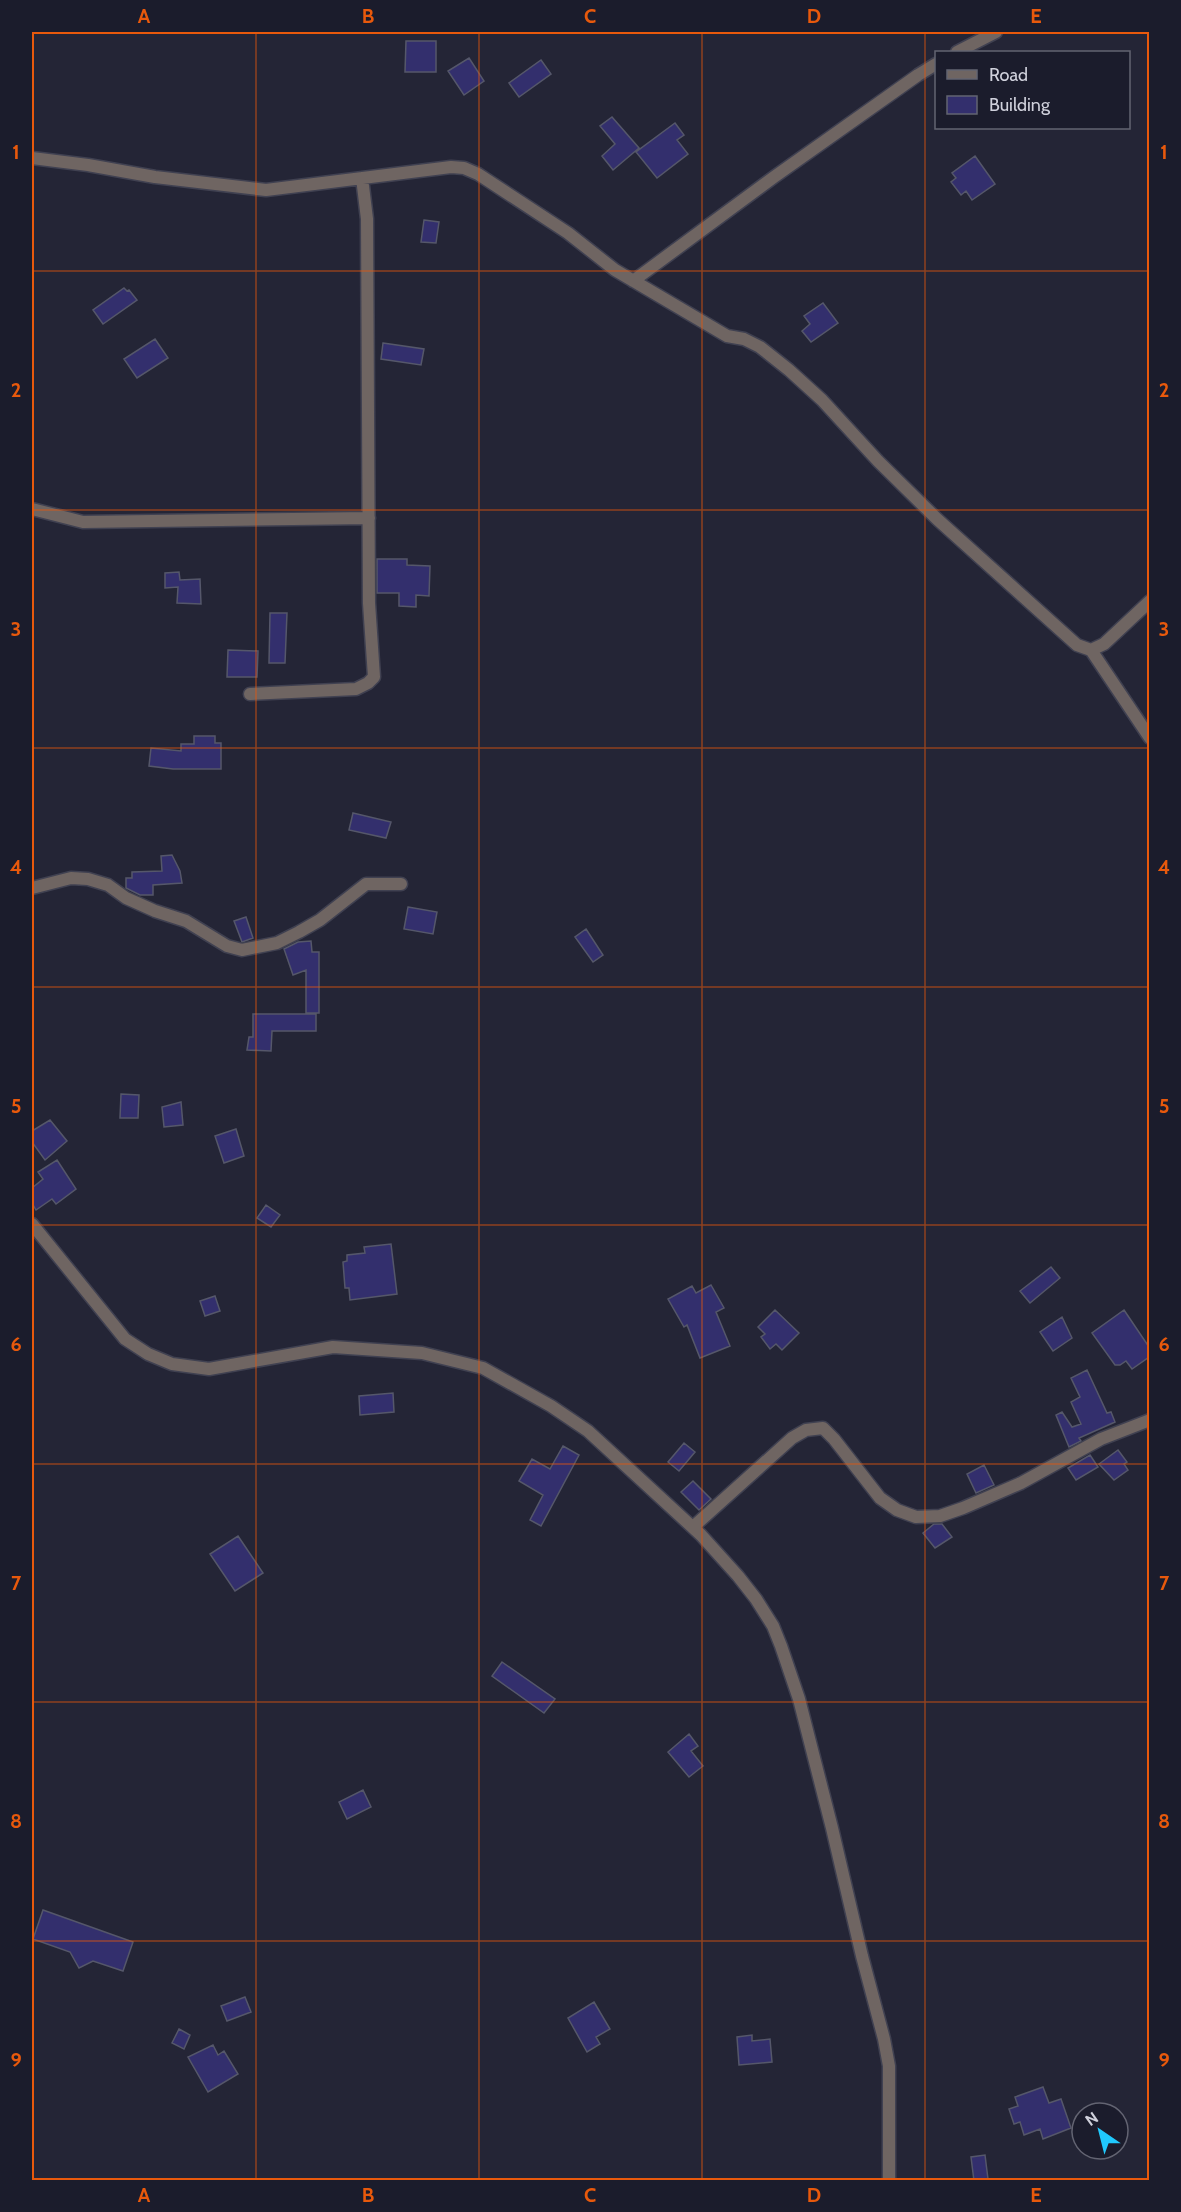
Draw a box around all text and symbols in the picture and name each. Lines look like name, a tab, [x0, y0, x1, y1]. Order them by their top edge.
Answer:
text: A	[138, 4, 151, 28]
text: B	[362, 4, 374, 28]
text: C	[584, 4, 596, 28]
text: D	[807, 4, 821, 28]
text: E	[1030, 4, 1042, 28]
legend	[935, 51, 1130, 129]
text: Road	[989, 64, 1028, 86]
text: Building	[989, 94, 1051, 116]
text: 1	[12, 140, 20, 164]
text: 1	[1160, 140, 1168, 164]
text: 2	[11, 378, 21, 402]
text: 2	[1159, 378, 1169, 402]
text: 3	[11, 617, 21, 641]
text: 3	[1159, 617, 1169, 641]
text: 4	[10, 855, 22, 879]
text: 4	[1158, 855, 1170, 879]
text: 5	[11, 1094, 21, 1118]
text: 5	[1159, 1094, 1169, 1118]
text: 6	[10, 1332, 22, 1356]
text: 6	[1158, 1332, 1170, 1356]
text: 7	[11, 1571, 22, 1595]
text: 7	[1159, 1571, 1170, 1595]
text: 8	[10, 1809, 22, 1833]
text: 8	[1158, 1809, 1170, 1833]
text: 9	[10, 2048, 22, 2072]
text: 9	[1158, 2048, 1170, 2072]
north arrow	[1070, 2101, 1130, 2161]
text: N	[1082, 2108, 1102, 2130]
text: A	[138, 2183, 151, 2207]
text: B	[362, 2183, 374, 2207]
text: C	[584, 2183, 596, 2207]
text: D	[807, 2183, 821, 2207]
text: E	[1030, 2183, 1042, 2207]

